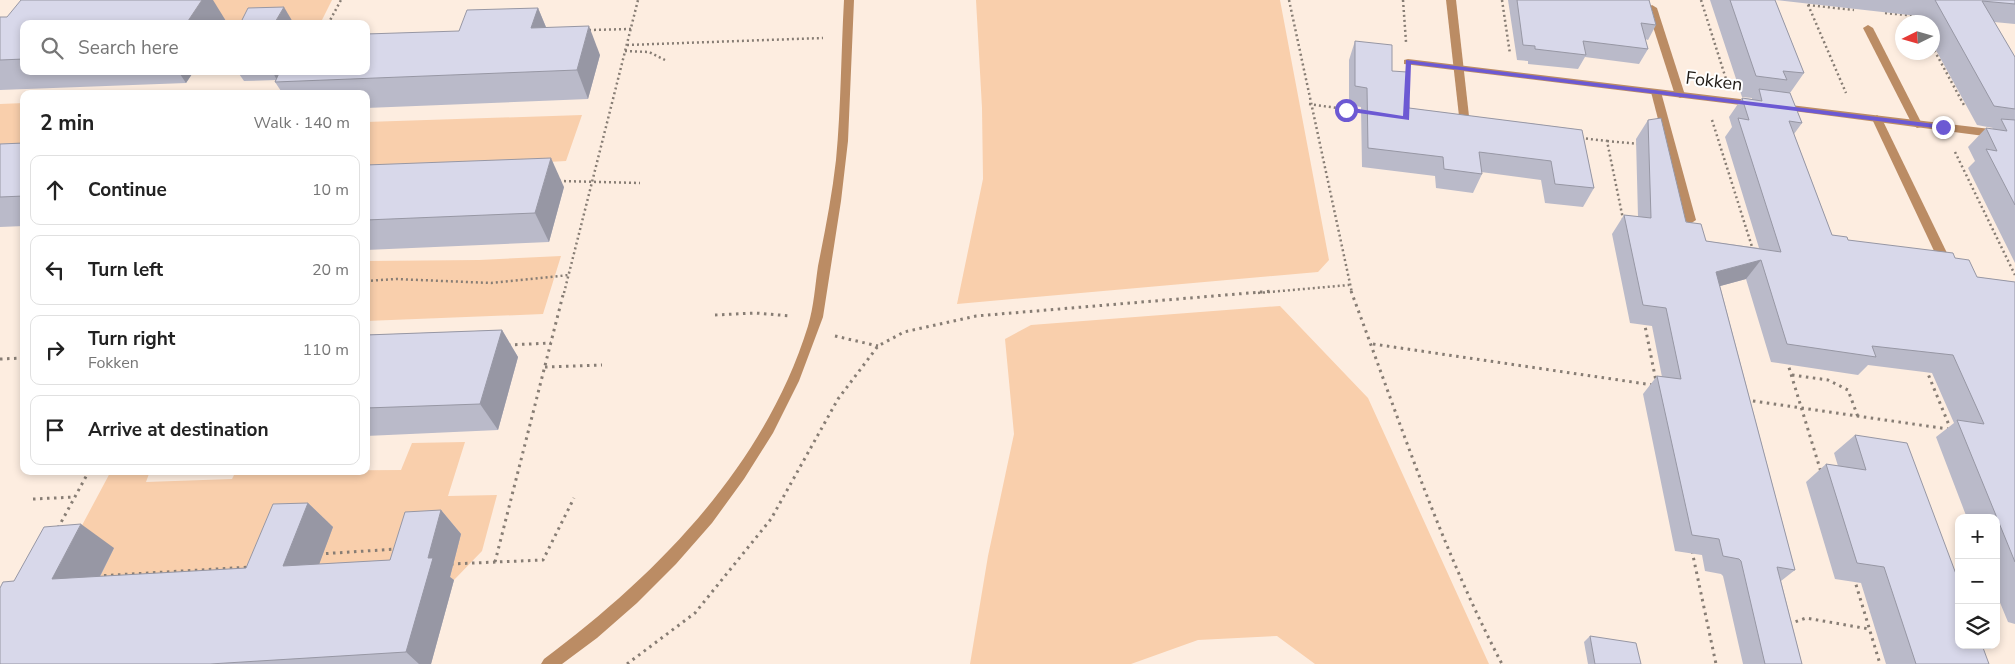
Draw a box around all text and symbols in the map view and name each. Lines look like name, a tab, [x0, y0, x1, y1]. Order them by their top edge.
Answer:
north arrow	[1895, 15, 1940, 60]
search box	[20, 20, 370, 75]
icon: search	[38, 34, 66, 62]
text: Search here	[78, 35, 179, 61]
street label: Fokken	[1684, 66, 1744, 96]
route start	[1335, 99, 1358, 122]
text: 2 min	[40, 109, 94, 137]
text: Walk · 140 m	[254, 112, 350, 134]
route end	[1932, 116, 1955, 139]
icon: ahead	[41, 176, 69, 204]
text: Continue	[88, 177, 167, 203]
text: 10 m	[312, 179, 349, 201]
icon: left	[41, 256, 69, 284]
text: Turn left	[88, 257, 163, 283]
text: 20 m	[312, 259, 349, 281]
text: Turn right	[88, 326, 175, 352]
icon: right	[41, 336, 69, 364]
text: 110 m	[302, 339, 349, 361]
text: Fokken	[88, 352, 139, 374]
icon: arrive	[41, 416, 69, 444]
text: Arrive at destination	[88, 417, 269, 443]
map controls	[1955, 514, 2000, 649]
button: +	[1955, 514, 2000, 559]
button: −	[1955, 559, 2000, 604]
button: layers	[1955, 604, 2000, 649]

